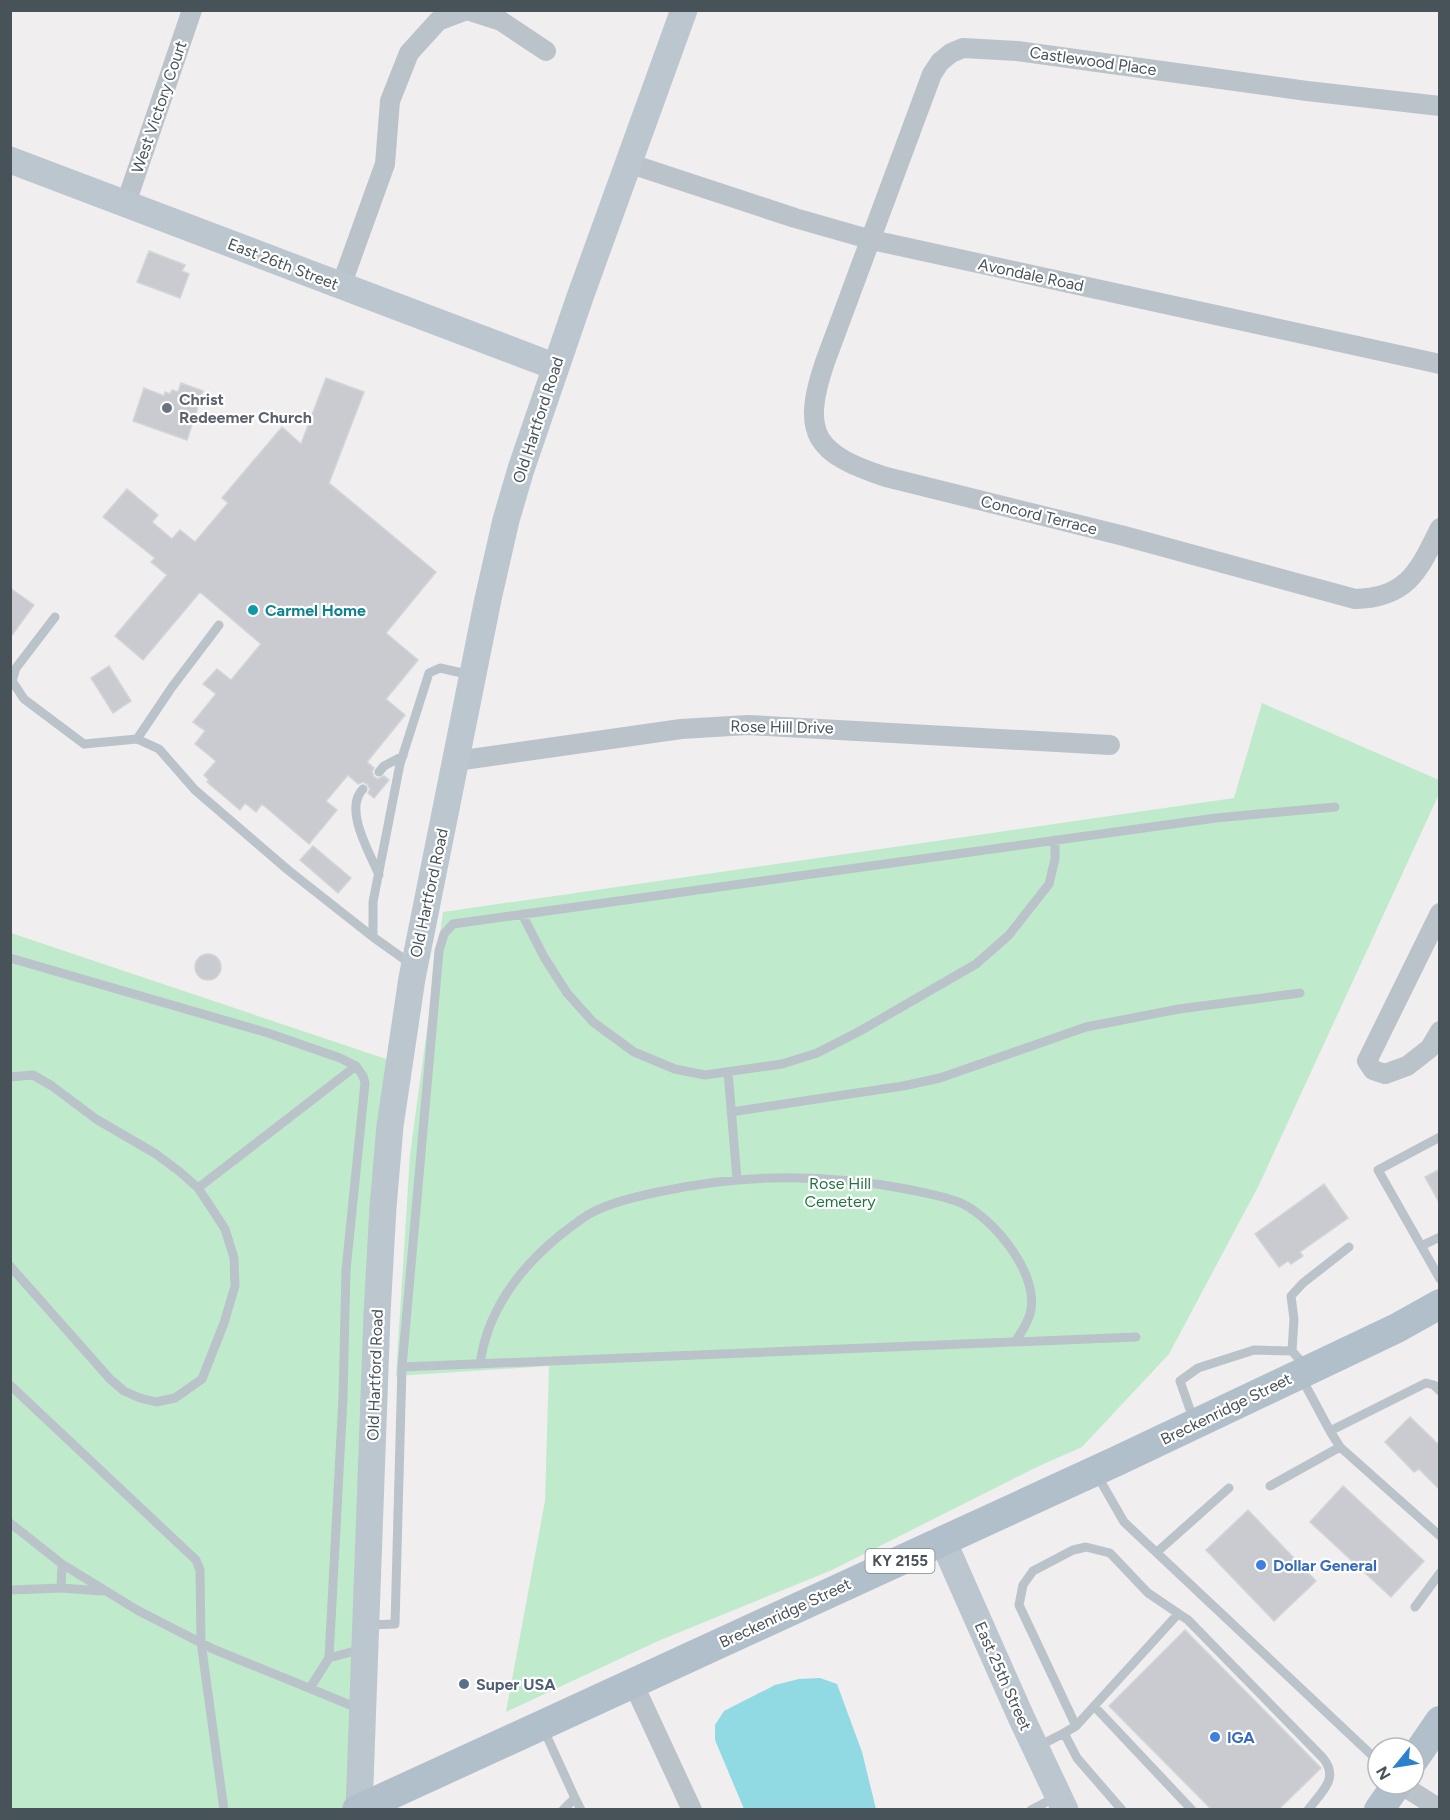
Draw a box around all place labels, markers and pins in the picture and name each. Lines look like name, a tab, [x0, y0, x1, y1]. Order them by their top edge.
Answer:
place label: Christ Redeemer Church	[179, 390, 312, 427]
marker: Christ Redeemer Church	[160, 401, 174, 415]
place label: Carmel Home	[265, 601, 366, 620]
marker: Carmel Home	[246, 603, 260, 617]
place label: Dollar General	[1273, 1556, 1377, 1575]
marker: Dollar General	[1254, 1558, 1268, 1572]
place label: Super USA	[476, 1675, 556, 1694]
marker: Super USA	[457, 1677, 471, 1691]
place label: IGA	[1227, 1728, 1255, 1747]
marker: IGA	[1208, 1730, 1222, 1744]

